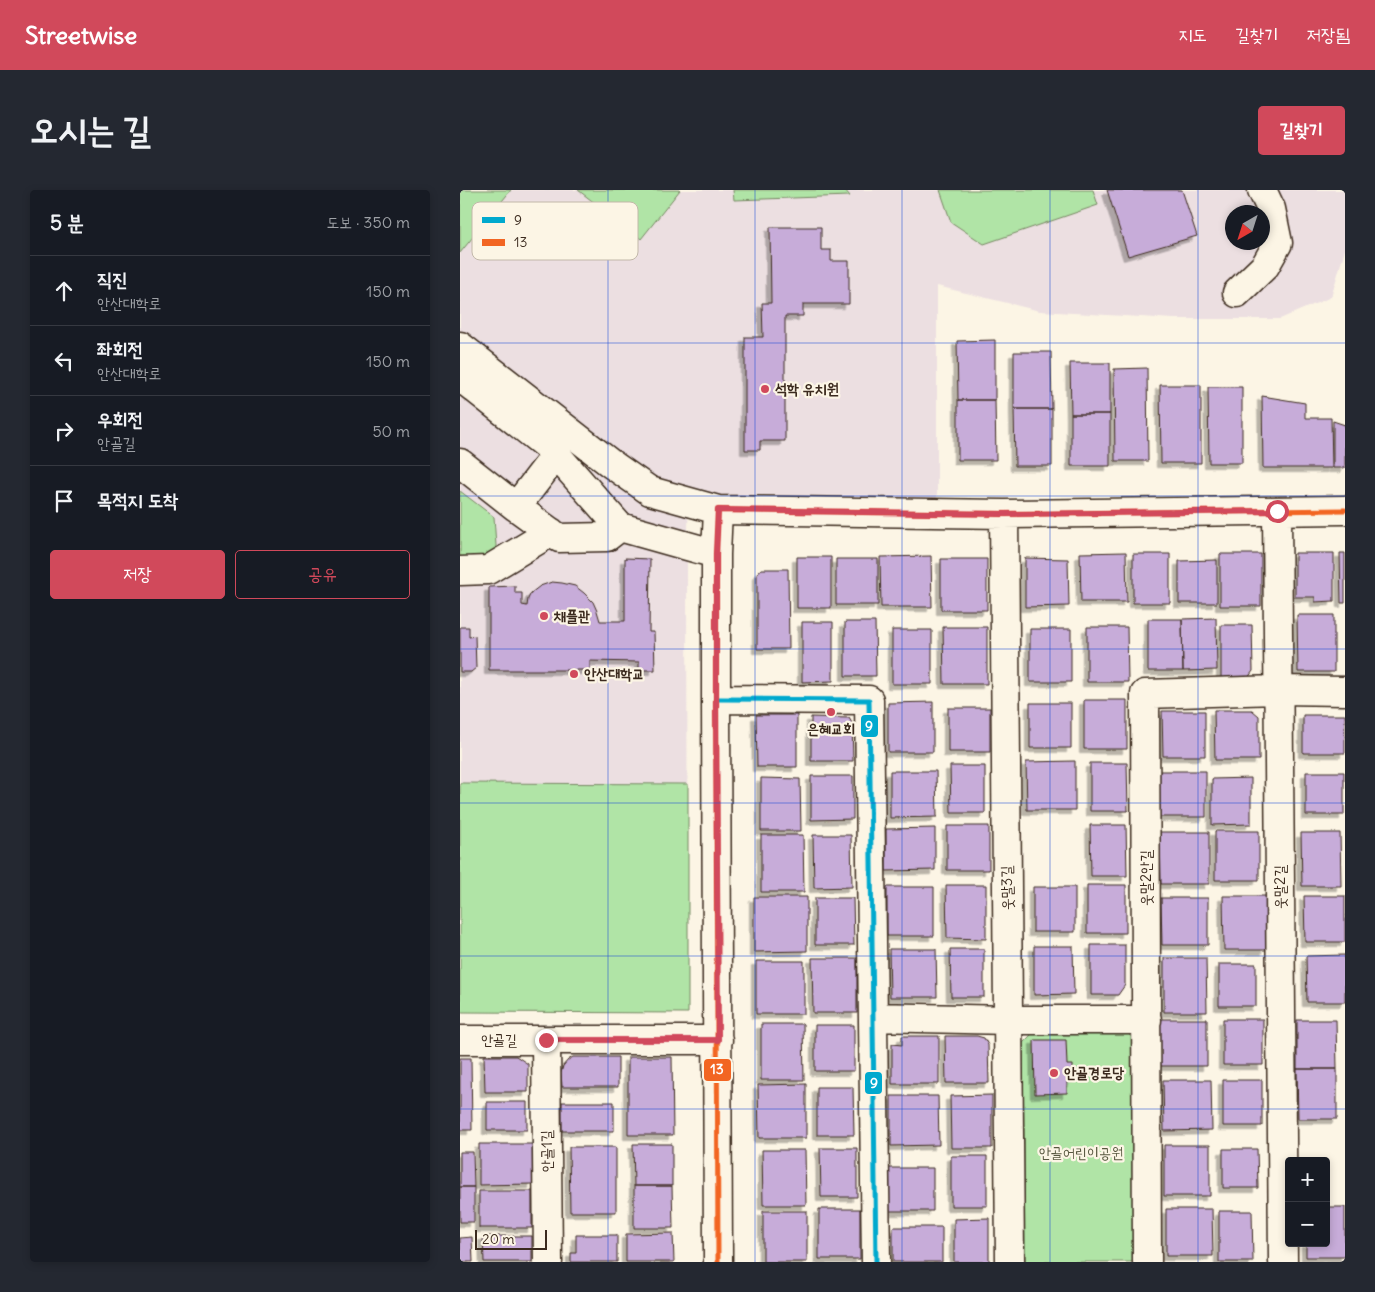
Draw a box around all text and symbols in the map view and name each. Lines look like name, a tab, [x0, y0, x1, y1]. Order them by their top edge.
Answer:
text: Streetwise	[25, 20, 137, 50]
text: 지도	[1178, 23, 1207, 46]
text: 길찾기	[1235, 23, 1279, 46]
text: 저장됨	[1307, 23, 1350, 46]
button: 길찾기	[1258, 106, 1345, 155]
text: 오시는 길	[30, 107, 151, 151]
legend	[472, 202, 638, 260]
north arrow	[1225, 205, 1270, 250]
text: 5 분	[50, 209, 84, 236]
text: 9	[514, 211, 522, 229]
text: 도보 · 350 m	[326, 212, 410, 232]
text: 13	[514, 233, 528, 251]
text: 직진	[97, 267, 128, 291]
icon: ahead	[50, 277, 78, 305]
text: 150 m	[366, 281, 410, 301]
text: 안산대학로	[97, 293, 161, 313]
text: 좌회전	[97, 337, 143, 361]
icon: left	[50, 347, 78, 375]
text: 150 m	[366, 351, 410, 371]
text: 안산대학로	[97, 363, 161, 383]
place label: 석학 유치원	[775, 379, 839, 398]
marker: 석학 유치원	[759, 383, 771, 395]
text: 우회전	[97, 407, 143, 431]
icon: right	[50, 417, 78, 445]
text: 50 m	[372, 421, 410, 441]
text: 안골길	[97, 433, 136, 453]
icon: arrive	[50, 487, 78, 515]
text: 목적지 도착	[97, 488, 178, 512]
route start	[1266, 500, 1289, 523]
button: 저장	[50, 550, 225, 599]
button: 공유	[235, 550, 410, 599]
place label: 채플관	[553, 606, 590, 625]
marker: 채플관	[538, 610, 550, 622]
place label: 안산대학교	[584, 664, 644, 683]
marker: 안산대학교	[568, 668, 580, 680]
marker: 은혜교회	[825, 706, 837, 718]
line badge: 9	[860, 714, 879, 738]
text: 9	[865, 717, 873, 735]
place label: 은혜교회	[807, 719, 855, 738]
street label: 웃말2안길	[1136, 850, 1155, 906]
street label: 웃말3길	[997, 865, 1016, 911]
street label: 웃말2길	[1270, 865, 1289, 909]
route end	[535, 1029, 558, 1052]
street label: 안골길	[481, 1030, 517, 1049]
line badge: 13	[703, 1058, 732, 1082]
text: 13	[710, 1060, 724, 1078]
place label: 안골경로당	[1064, 1063, 1124, 1082]
marker: 안골경로당	[1048, 1067, 1060, 1079]
line badge: 9	[864, 1071, 883, 1095]
text: 9	[870, 1074, 878, 1092]
street label: 안골1길	[537, 1130, 556, 1172]
park label: 안골어린이공원	[1039, 1143, 1123, 1162]
map controls	[1285, 1157, 1330, 1247]
button: +	[1285, 1157, 1330, 1202]
button: −	[1285, 1202, 1330, 1247]
scale bar	[475, 1227, 548, 1250]
text: 20 m	[482, 1230, 515, 1248]

